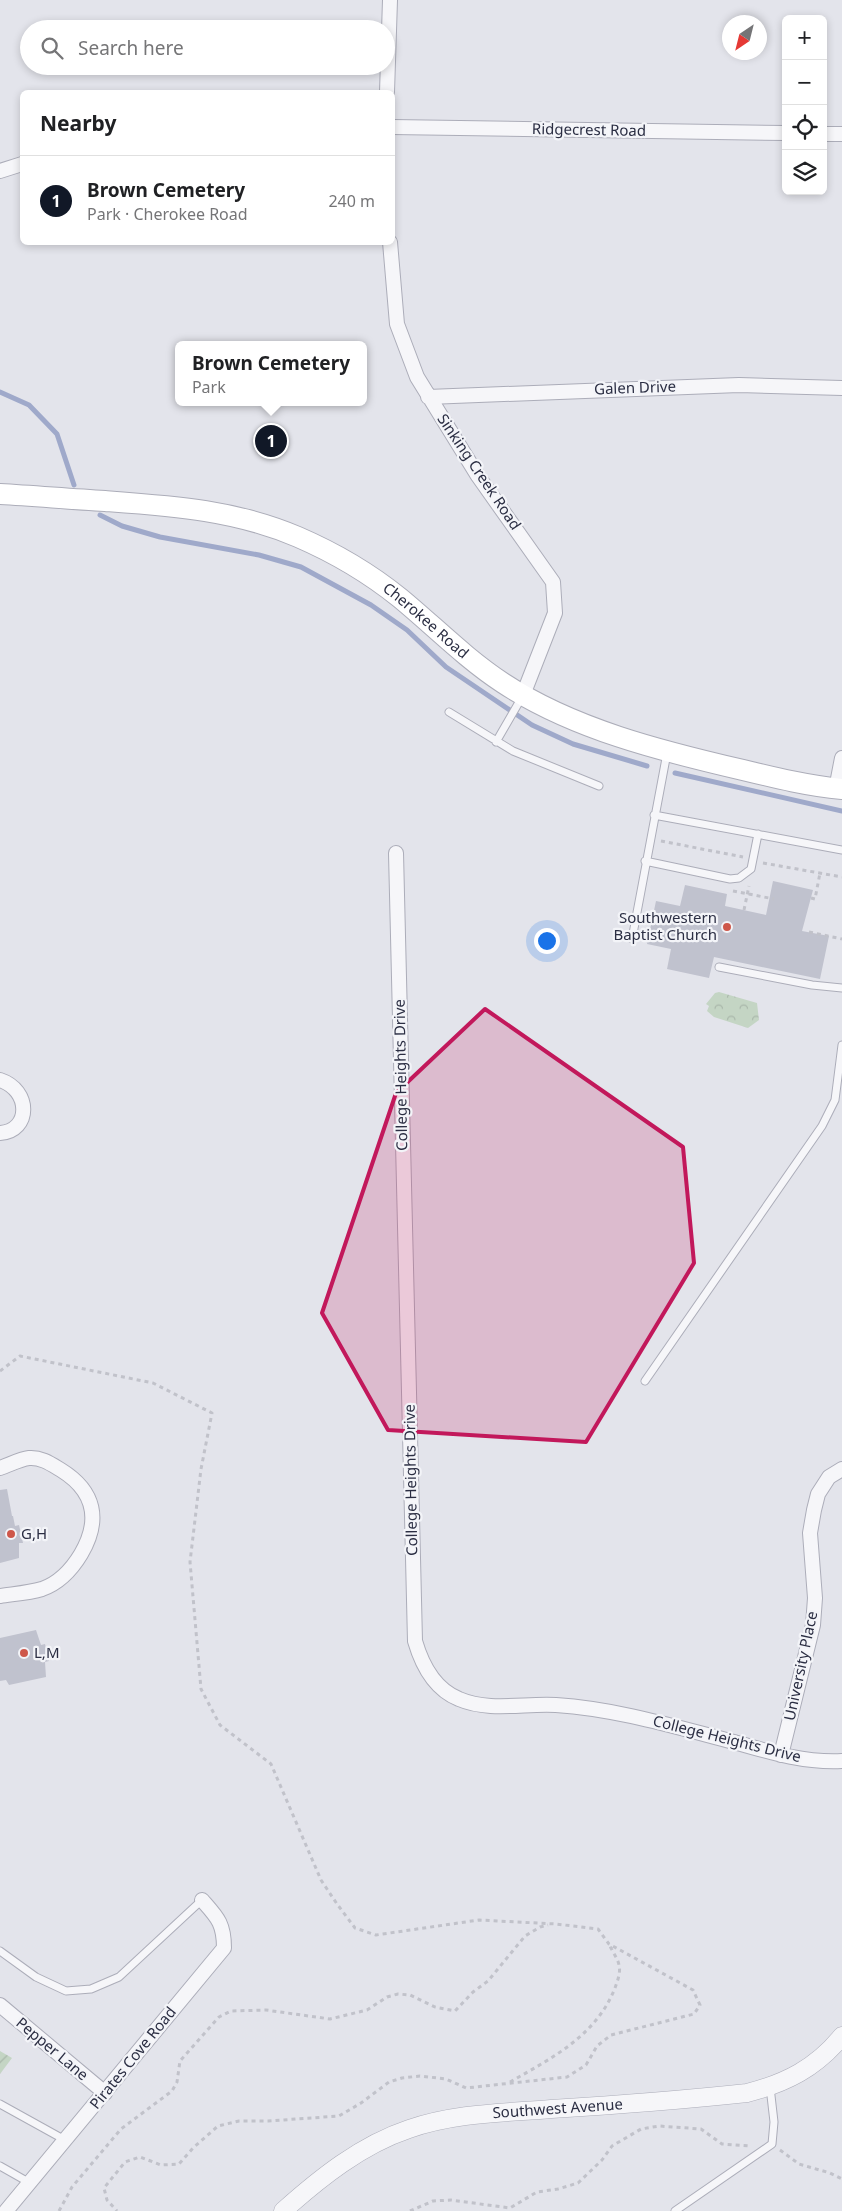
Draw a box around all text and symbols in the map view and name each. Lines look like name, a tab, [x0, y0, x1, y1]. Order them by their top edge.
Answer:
north arrow	[722, 15, 767, 60]
map controls	[782, 15, 827, 195]
button: +	[782, 15, 827, 60]
search box	[20, 20, 395, 75]
icon: search	[38, 34, 66, 62]
text: Search here	[78, 35, 184, 61]
button: −	[782, 60, 827, 105]
button: locate	[782, 105, 827, 150]
text: Nearby	[40, 109, 116, 137]
street label: Ridgecrest Road	[532, 118, 646, 140]
button: layers	[782, 150, 827, 195]
text: Brown Cemetery	[87, 177, 245, 203]
text: 1	[51, 190, 61, 212]
text: 240 m	[328, 190, 375, 212]
text: Park · Cherokee Road	[87, 203, 248, 225]
popup	[175, 341, 367, 406]
text: Brown Cemetery	[192, 350, 350, 376]
text: Park	[192, 376, 226, 398]
street label: Galen Drive	[594, 376, 676, 398]
street label: Sinking Creek Road	[434, 410, 526, 533]
pin: 1	[255, 422, 287, 460]
street label: Cherokee Road	[379, 577, 473, 662]
place label: Southwestern Baptist Church	[613, 907, 717, 944]
marker: Southwestern Baptist Church	[721, 921, 733, 933]
your location	[534, 928, 560, 954]
street label: College Heights Drive	[389, 999, 411, 1151]
street label: College Heights Drive	[399, 1404, 421, 1556]
place label: G,H	[21, 1523, 47, 1543]
marker: G,H	[5, 1528, 17, 1540]
street label: University Place	[779, 1609, 821, 1722]
place label: L,M	[34, 1642, 60, 1662]
marker: L,M	[18, 1647, 30, 1659]
street label: College Heights Drive	[651, 1710, 803, 1766]
street label: Pirates Cove Road	[85, 2002, 180, 2113]
street label: Pepper Lane	[12, 2012, 93, 2084]
street label: Southwest Avenue	[492, 2093, 624, 2122]

